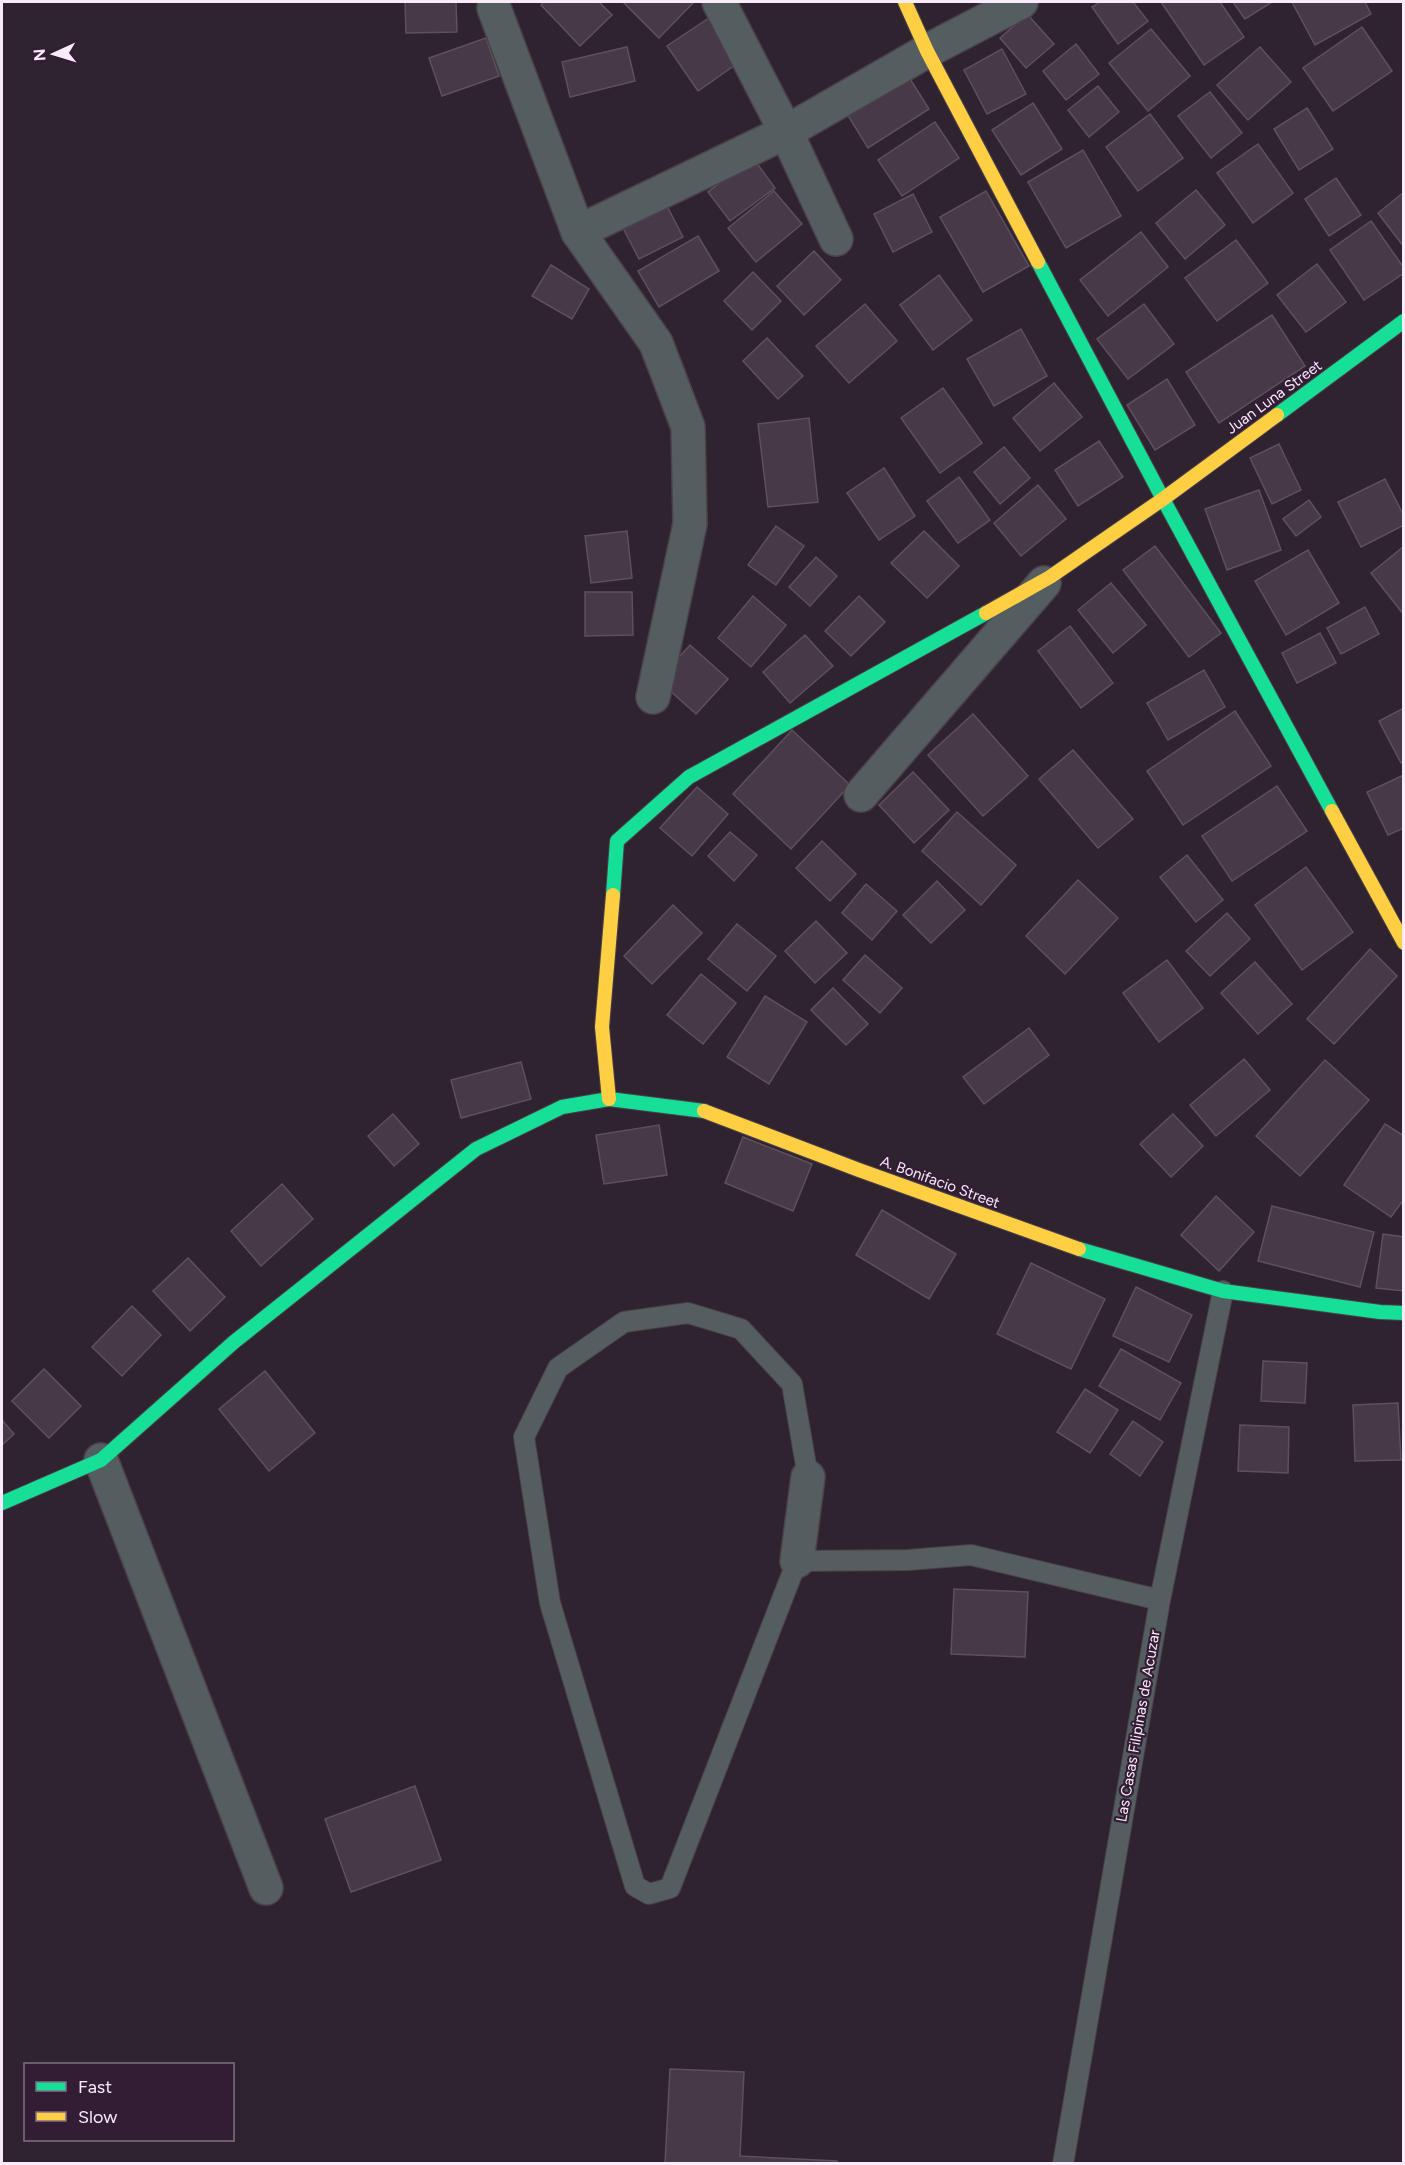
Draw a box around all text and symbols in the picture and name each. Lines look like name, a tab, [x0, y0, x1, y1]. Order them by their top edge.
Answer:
north arrow	[24, 24, 84, 84]
text: N	[30, 48, 49, 62]
street label: Juan Luna Street	[1223, 356, 1326, 438]
street label: A. Bonifacio Street	[878, 1152, 1003, 1212]
street label: Las Casas Filipinas de Acuzar	[1112, 1629, 1164, 1823]
legend	[24, 2063, 234, 2141]
text: Fast	[78, 2076, 112, 2098]
text: Slow	[78, 2106, 117, 2128]

